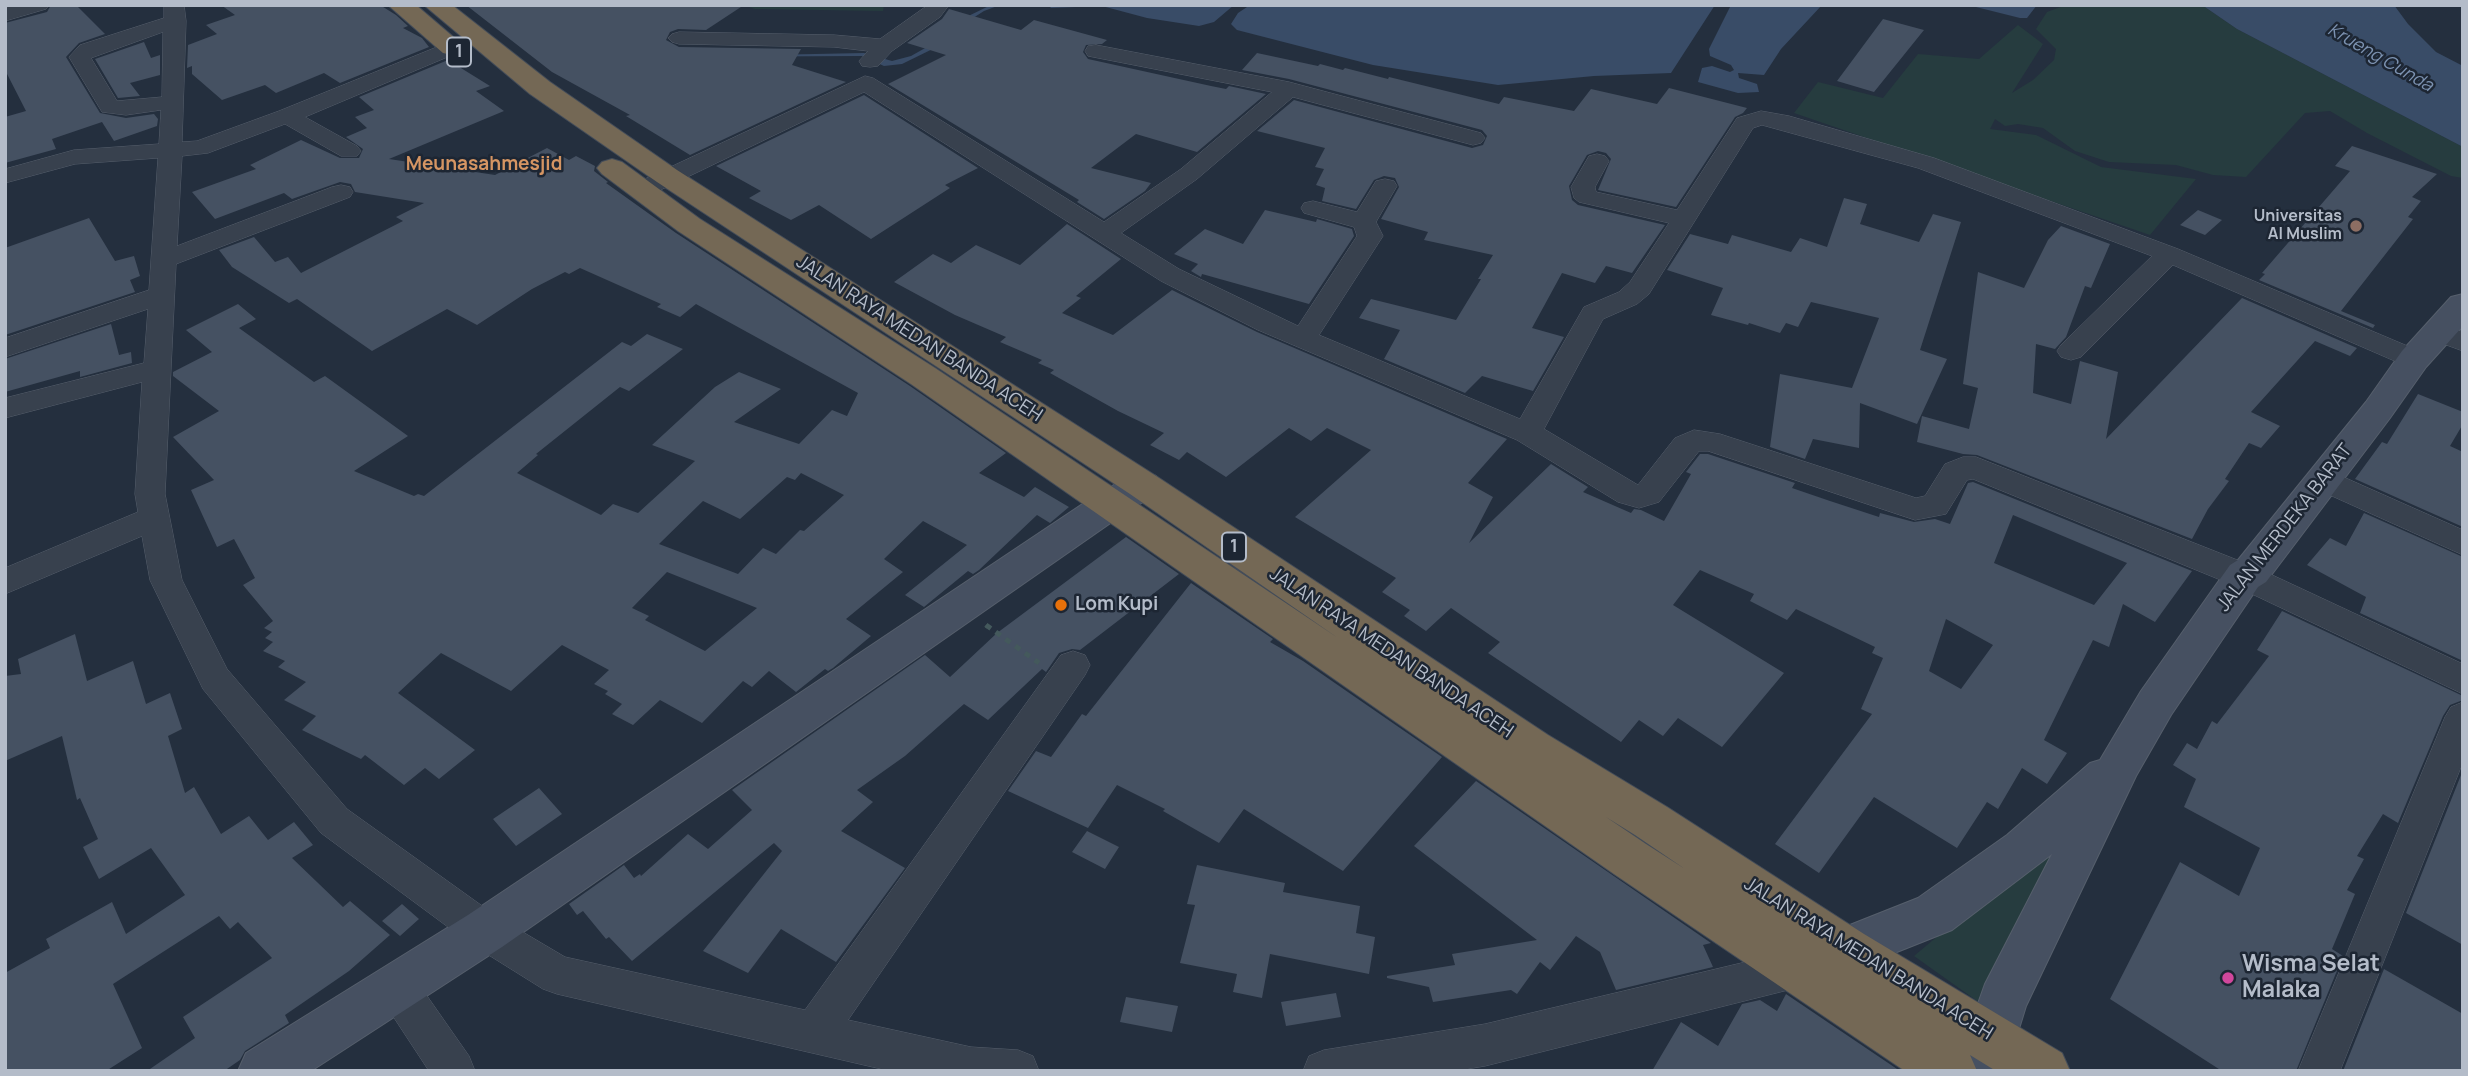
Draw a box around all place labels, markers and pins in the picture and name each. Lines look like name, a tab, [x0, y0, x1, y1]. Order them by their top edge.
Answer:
place label: Universitas Al Muslim	[2254, 207, 2342, 245]
marker: Universitas Al Muslim	[2348, 218, 2364, 234]
place label: Lom Kupi	[1075, 594, 1158, 616]
marker: Lom Kupi	[1053, 597, 1069, 613]
place label: Wisma Selat Malaka	[2242, 951, 2380, 1005]
marker: Wisma Selat Malaka	[2220, 970, 2236, 986]

